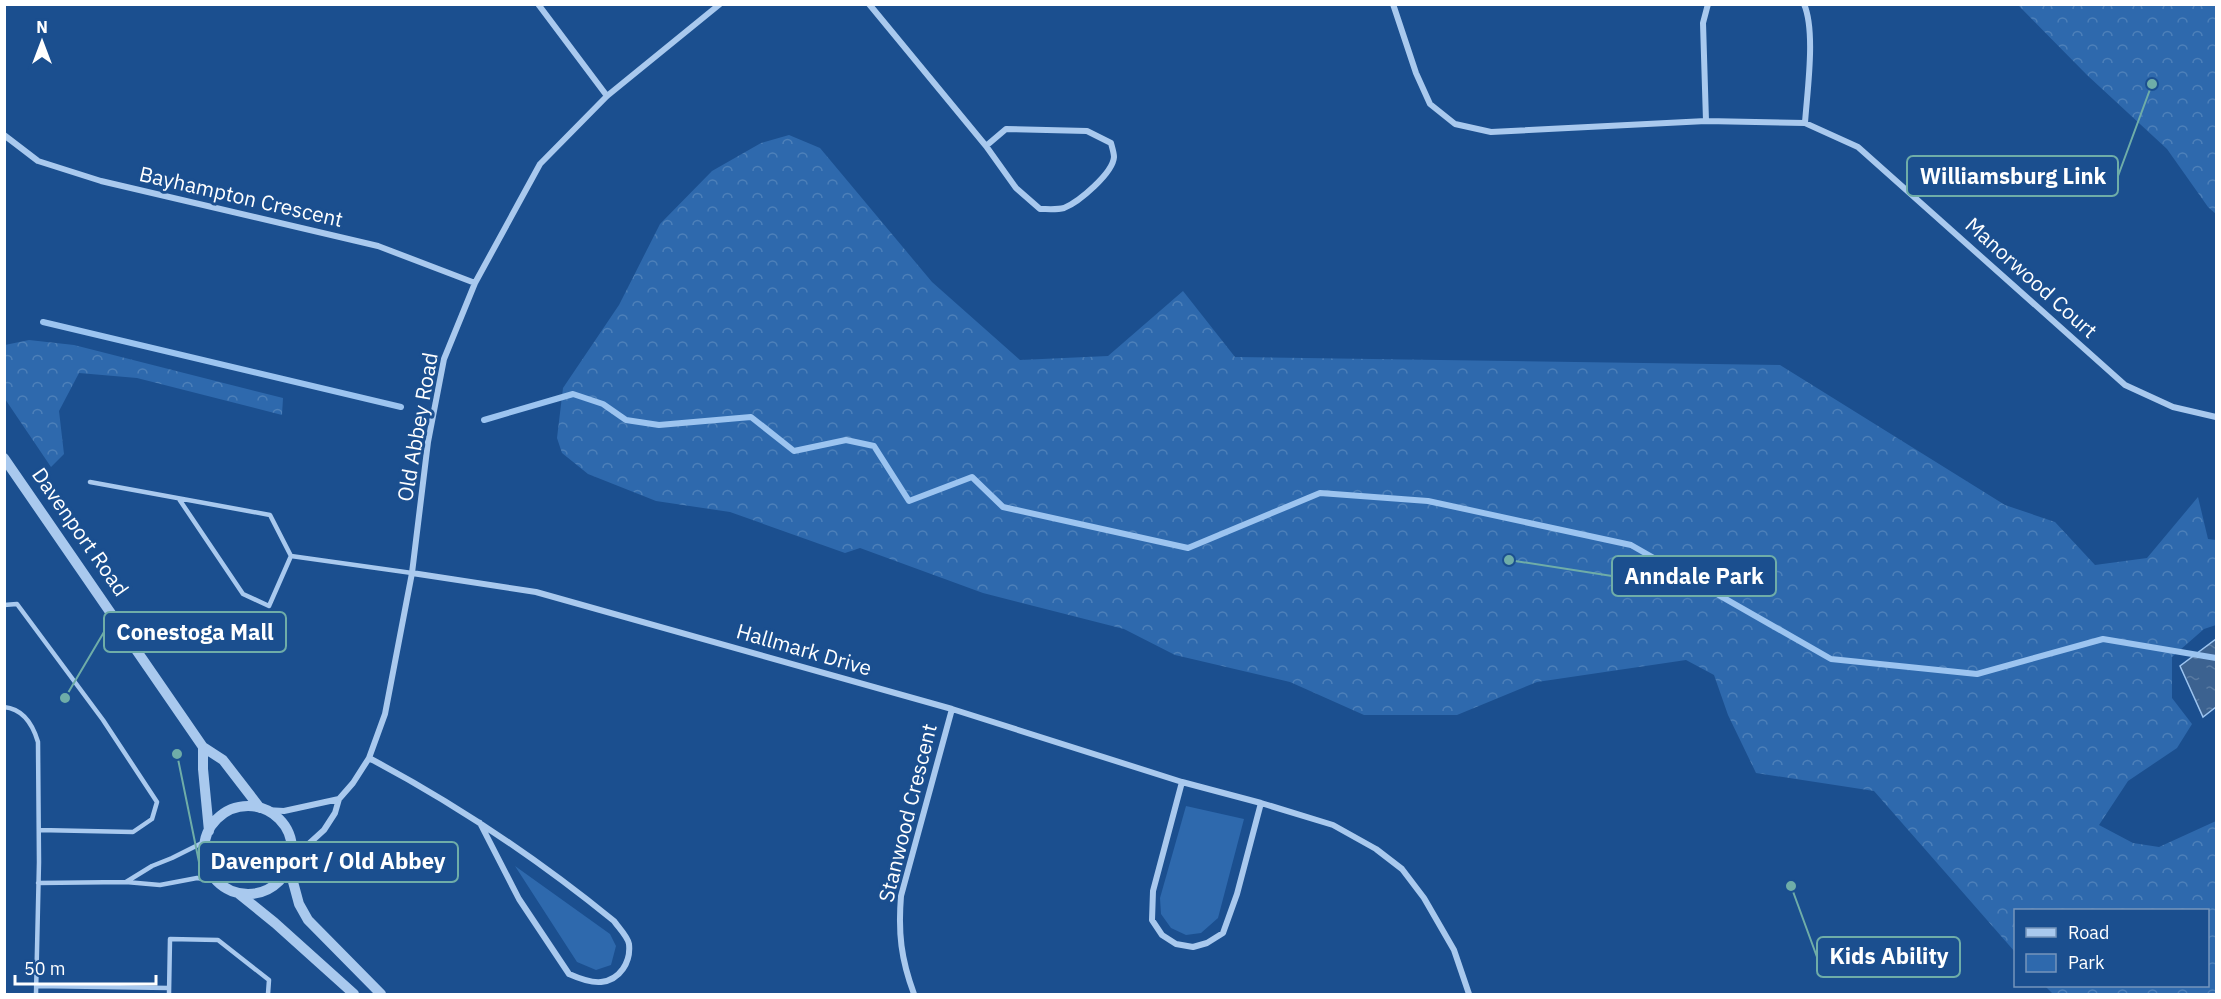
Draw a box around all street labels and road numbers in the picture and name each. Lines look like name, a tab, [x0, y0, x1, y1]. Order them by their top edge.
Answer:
street label: Bayhampton Crescent	[137, 159, 346, 233]
street label: Manorwood Court	[1960, 211, 2104, 344]
street label: Old Abbey Road	[390, 350, 444, 503]
street label: Davenport Road	[26, 462, 136, 601]
street label: Hallmark Drive	[733, 616, 875, 682]
street label: Stanwood Crescent	[871, 721, 943, 905]

